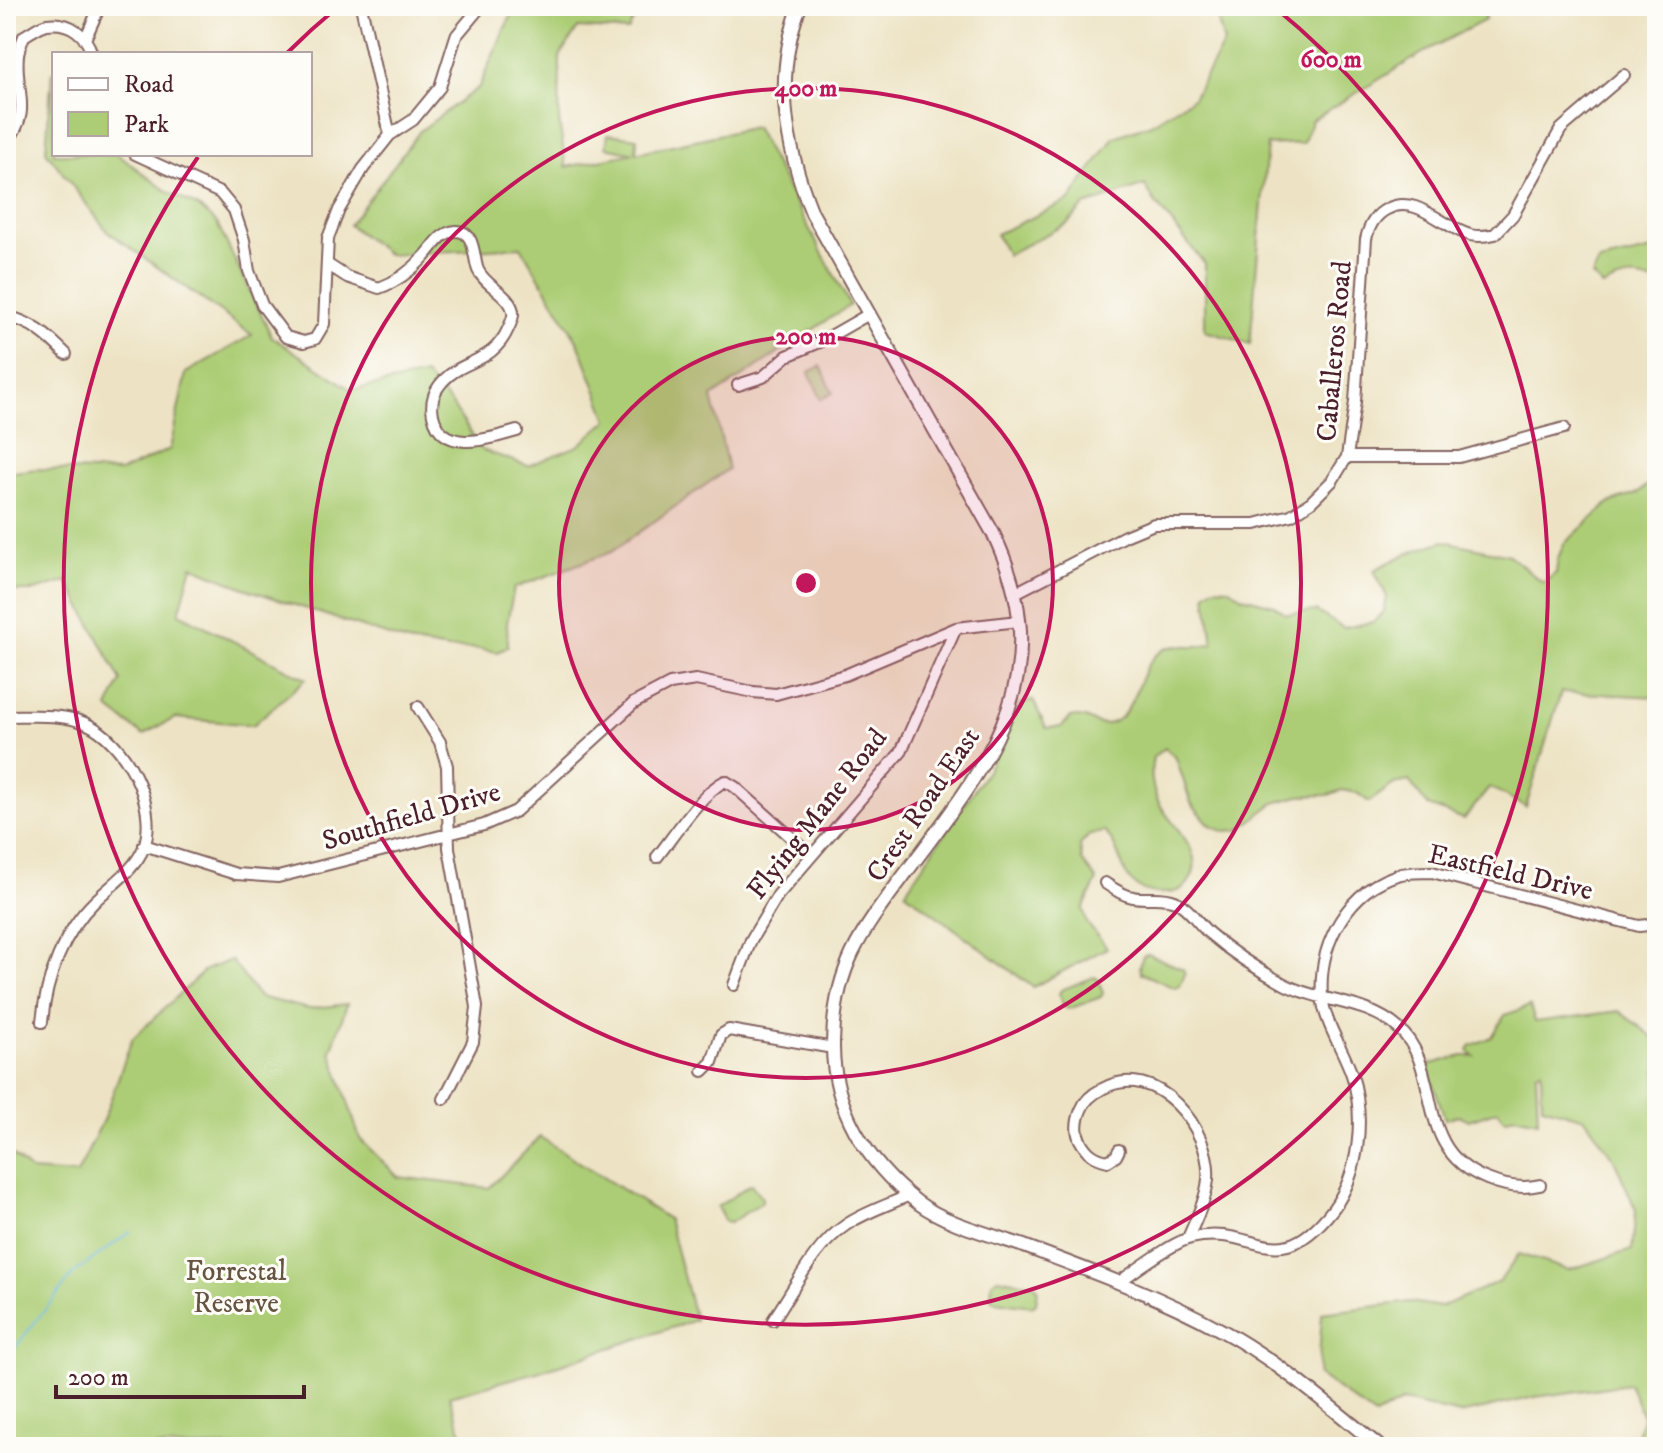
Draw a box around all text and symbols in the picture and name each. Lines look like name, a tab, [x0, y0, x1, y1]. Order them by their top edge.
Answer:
text: 600 m	[1300, 45, 1362, 75]
legend	[52, 52, 312, 156]
text: Road	[124, 70, 174, 100]
text: 400 m	[775, 74, 837, 104]
text: Park	[124, 110, 169, 140]
street label: Caballeros Road	[1309, 259, 1360, 443]
text: 200 m	[776, 322, 836, 352]
centre of rings	[792, 569, 820, 597]
street label: Flying Mane Road	[739, 721, 895, 906]
street label: Crest Road East	[859, 721, 988, 889]
street label: Southfield Drive	[318, 774, 504, 859]
street label: Eastfield Drive	[1425, 836, 1597, 908]
park label: Forrestal Reserve	[186, 1254, 287, 1321]
scale bar	[56, 1349, 304, 1399]
text: 200 m	[68, 1363, 129, 1393]

